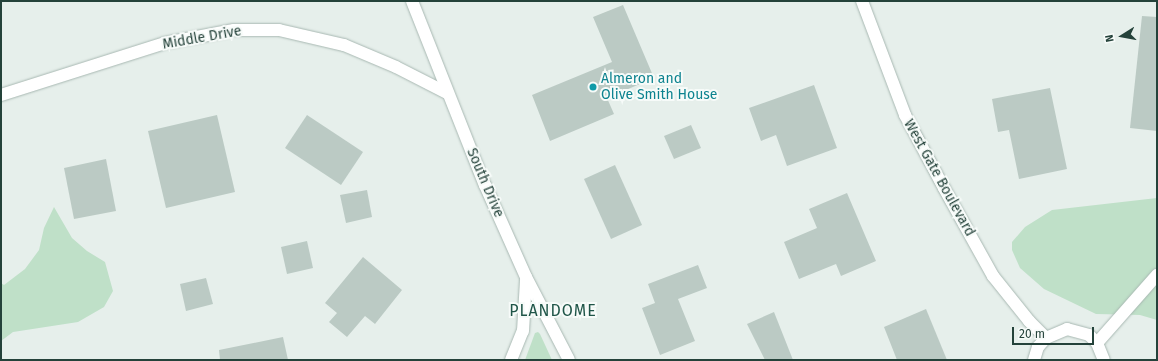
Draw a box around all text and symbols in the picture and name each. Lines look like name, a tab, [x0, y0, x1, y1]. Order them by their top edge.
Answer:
north arrow	[1102, 16, 1142, 56]
street label: Middle Drive	[161, 23, 243, 53]
text: N	[1103, 34, 1117, 43]
place label: Almeron and Olive Smith House	[601, 71, 717, 104]
marker: Almeron and Olive Smith House	[588, 82, 598, 92]
street label: West Gate Boulevard	[900, 117, 978, 239]
street label: South Drive	[463, 146, 507, 220]
district label: PLANDOME	[509, 301, 597, 321]
scale bar	[1014, 319, 1096, 345]
text: 20 m	[1019, 327, 1045, 341]

